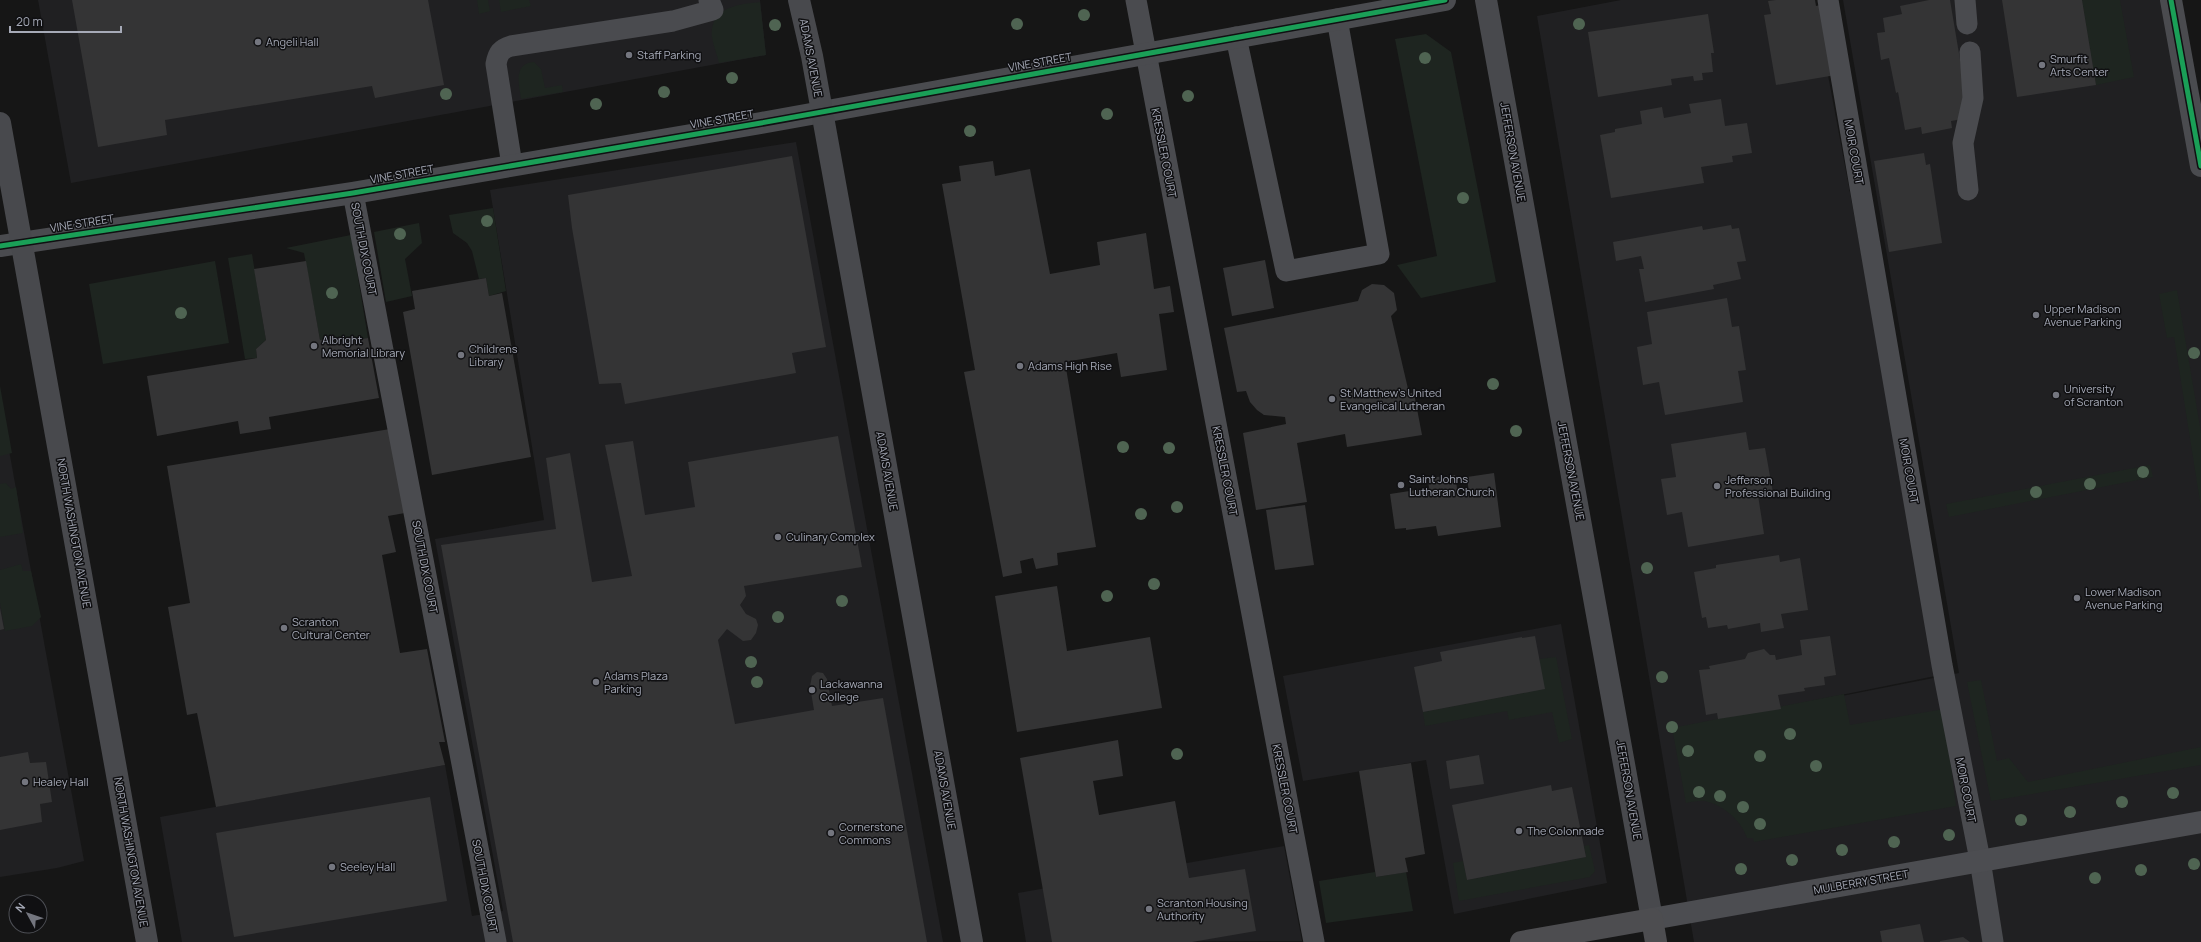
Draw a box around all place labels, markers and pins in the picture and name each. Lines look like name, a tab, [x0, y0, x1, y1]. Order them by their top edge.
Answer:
place label: Angeli Hall	[266, 34, 319, 49]
marker: Angeli Hall	[253, 37, 263, 47]
place label: Staff Parking	[637, 47, 701, 62]
marker: Staff Parking	[624, 50, 634, 60]
place label: Smurfit Arts Center	[2050, 51, 2109, 79]
marker: Smurfit Arts Center	[2037, 60, 2047, 70]
place label: Upper Madison Avenue Parking	[2044, 301, 2121, 329]
marker: Upper Madison Avenue Parking	[2031, 310, 2041, 320]
place label: Albright Memorial Library	[322, 332, 405, 360]
marker: Albright Memorial Library	[309, 341, 319, 351]
place label: Childrens Library	[469, 341, 518, 369]
marker: Childrens Library	[456, 350, 466, 360]
place label: Adams High Rise	[1028, 358, 1113, 373]
marker: Adams High Rise	[1015, 361, 1025, 371]
place label: University of Scranton	[2064, 381, 2123, 409]
place label: St Matthew's United Evangelical Lutheran	[1340, 385, 1445, 413]
marker: University of Scranton	[2051, 390, 2061, 400]
marker: St Matthew's United Evangelical Lutheran	[1327, 394, 1337, 404]
place label: Saint Johns Lutheran Church	[1409, 471, 1495, 499]
place label: Jefferson Professional Building	[1725, 472, 1831, 500]
marker: Saint Johns Lutheran Church	[1396, 480, 1406, 490]
marker: Jefferson Professional Building	[1712, 481, 1722, 491]
place label: Culinary Complex	[786, 529, 875, 544]
marker: Culinary Complex	[773, 532, 783, 542]
place label: Lower Madison Avenue Parking	[2085, 584, 2162, 612]
marker: Lower Madison Avenue Parking	[2072, 593, 2082, 603]
place label: Scranton Cultural Center	[292, 614, 370, 642]
marker: Scranton Cultural Center	[279, 623, 289, 633]
place label: Adams Plaza Parking	[604, 668, 668, 696]
place label: Lackawanna College	[820, 676, 883, 704]
marker: Adams Plaza Parking	[591, 677, 601, 687]
marker: Lackawanna College	[807, 685, 817, 695]
place label: Healey Hall	[33, 774, 89, 789]
marker: Healey Hall	[20, 777, 30, 787]
place label: Cornerstone Commons	[839, 819, 904, 847]
place label: The Colonnade	[1527, 823, 1605, 838]
marker: The Colonnade	[1514, 826, 1524, 836]
marker: Cornerstone Commons	[826, 828, 836, 838]
place label: Seeley Hall	[340, 859, 395, 874]
marker: Seeley Hall	[327, 862, 337, 872]
place label: Scranton Housing Authority	[1157, 895, 1248, 923]
marker: Scranton Housing Authority	[1144, 904, 1154, 914]

